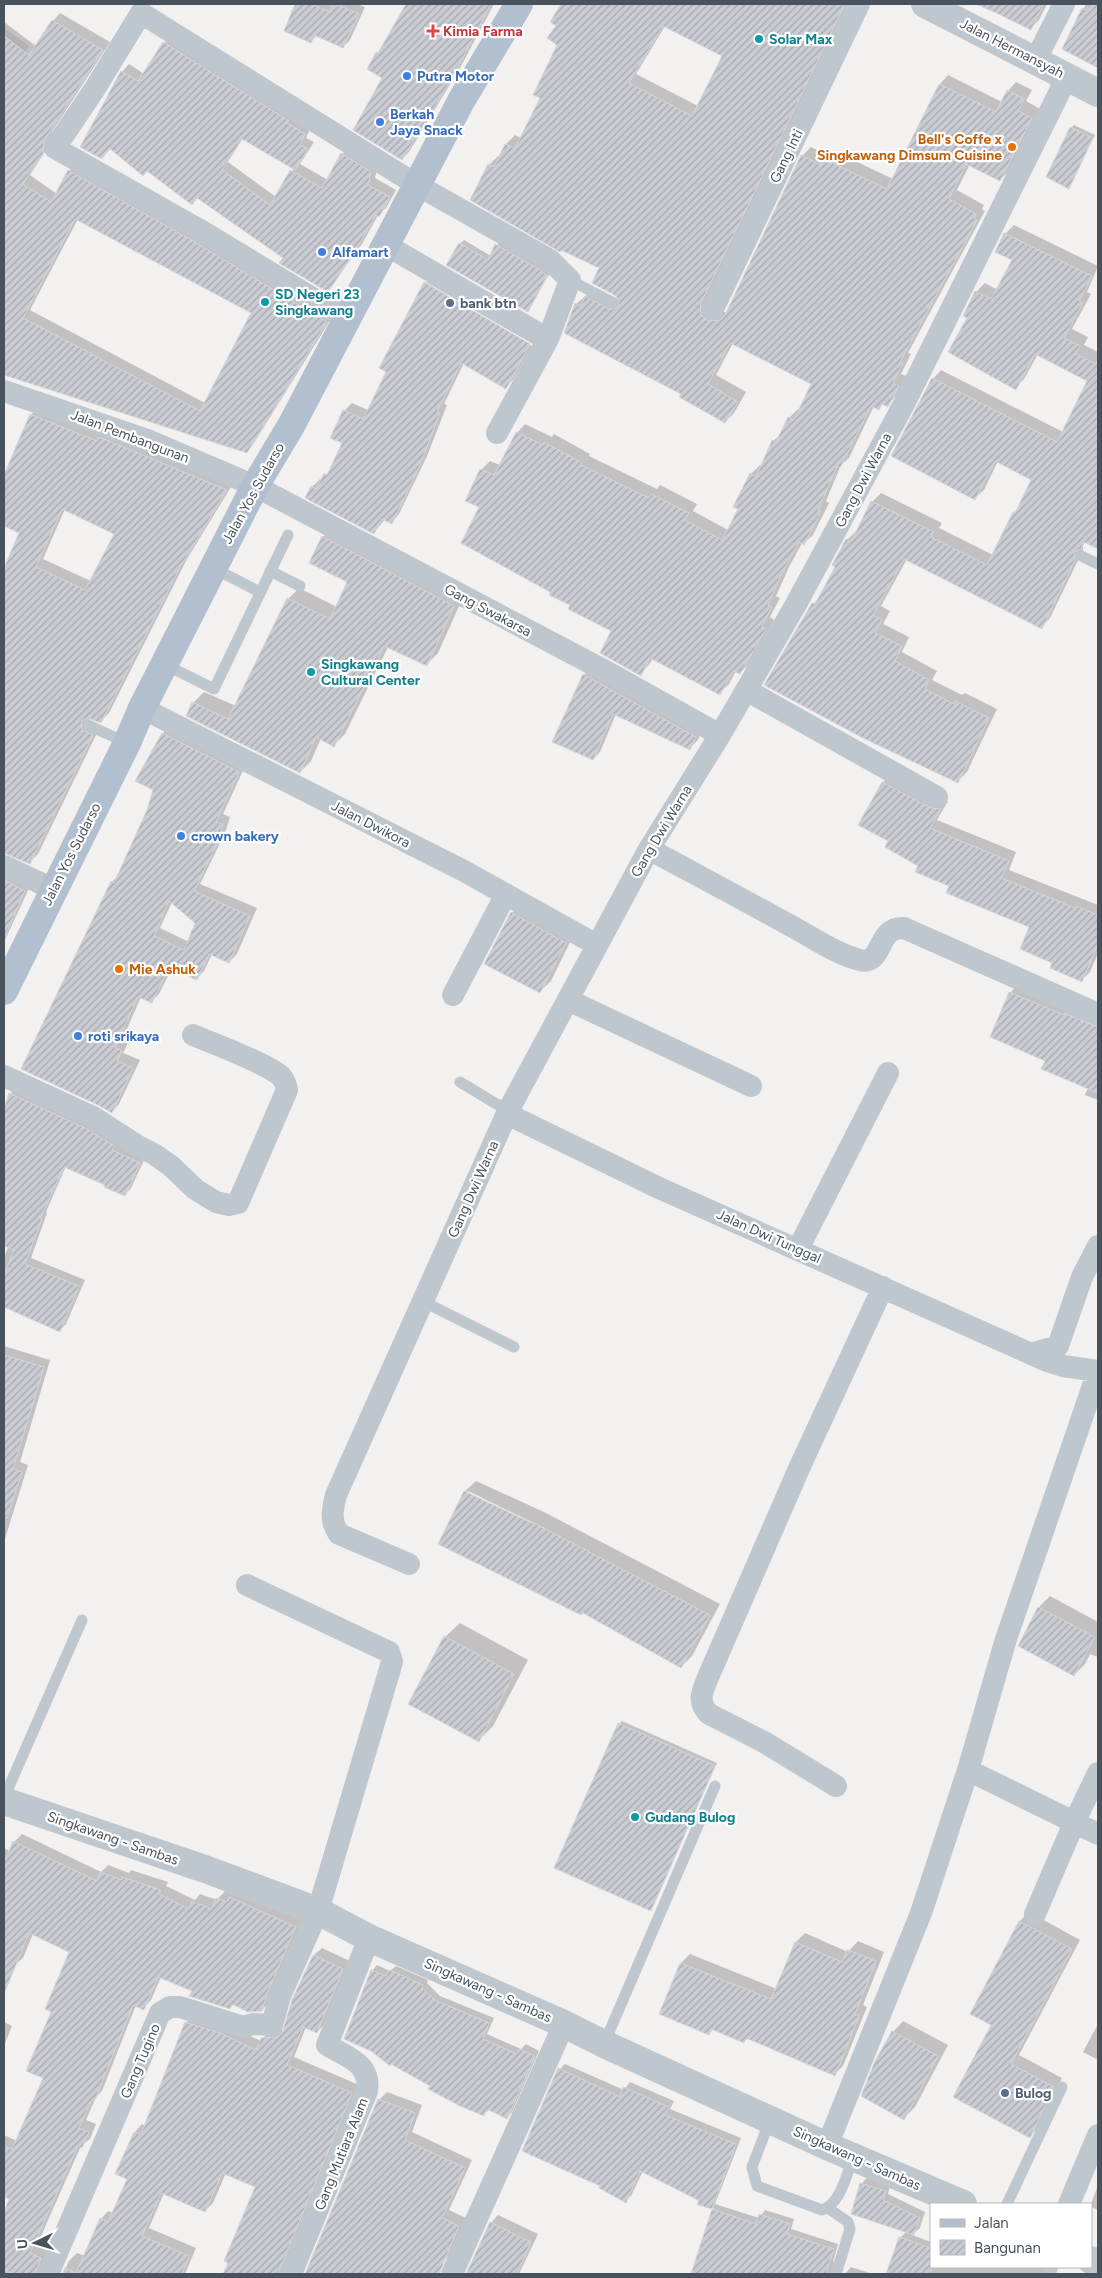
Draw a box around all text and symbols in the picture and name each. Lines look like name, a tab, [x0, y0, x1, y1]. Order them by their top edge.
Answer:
street label: Jalan Hermansyah	[957, 15, 1067, 82]
place label: Kimia Farma	[443, 23, 523, 40]
marker: Kimia Farma	[427, 25, 439, 37]
place label: Solar Max	[769, 31, 833, 48]
marker: Solar Max	[753, 33, 765, 45]
place label: Putra Motor	[417, 68, 495, 85]
marker: Putra Motor	[401, 70, 413, 82]
place label: Berkah Jaya Snack	[390, 106, 463, 139]
marker: Berkah Jaya Snack	[374, 116, 386, 128]
street label: Gang Inti	[766, 127, 807, 186]
place label: Bell's Coffe x Singkawang Dimsum Cuisine	[817, 131, 1002, 164]
marker: Bell's Coffe x Singkawang Dimsum Cuisine	[1006, 141, 1018, 153]
place label: Alfamart	[332, 244, 389, 261]
marker: Alfamart	[316, 246, 328, 258]
place label: SD Negeri 23 Singkawang	[275, 286, 360, 319]
place label: bank btn	[460, 295, 517, 312]
marker: SD Negeri 23 Singkawang	[259, 296, 271, 308]
marker: bank btn	[444, 297, 456, 309]
street label: Jalan Pembangunan	[68, 406, 192, 467]
street label: Gang Dwi Warna	[831, 430, 895, 530]
street label: Jalan Yos Sudarso	[219, 440, 288, 547]
street label: Gang Swakarsa	[441, 580, 534, 640]
place label: Singkawang Cultural Center	[321, 656, 421, 689]
marker: Singkawang Cultural Center	[305, 666, 317, 678]
street label: Gang Dwi Warna	[627, 782, 696, 880]
street label: Jalan Dwikora	[328, 797, 413, 852]
street label: Jalan Yos Sudarso	[38, 800, 105, 908]
place label: crown bakery	[191, 828, 280, 845]
marker: crown bakery	[175, 830, 187, 842]
place label: Mie Ashuk	[129, 961, 196, 978]
marker: Mie Ashuk	[113, 963, 125, 975]
place label: roti srikaya	[88, 1028, 159, 1045]
marker: roti srikaya	[72, 1030, 84, 1042]
street label: Gang Dwi Warna	[444, 1138, 502, 1240]
street label: Jalan Dwi Tunggal	[714, 1206, 824, 1267]
street label: Singkawang - Sambas	[45, 1808, 181, 1869]
place label: Gudang Bulog	[645, 1809, 735, 1826]
marker: Gudang Bulog	[629, 1811, 641, 1823]
street label: Singkawang - Sambas	[421, 1955, 554, 2026]
street label: Gang Tugino	[117, 2021, 164, 2101]
place label: Bulog	[1015, 2085, 1052, 2102]
marker: Bulog	[999, 2087, 1011, 2099]
street label: Gang Mutiara Alam	[311, 2096, 372, 2213]
street label: Singkawang - Sambas	[790, 2123, 923, 2194]
legend	[930, 2203, 1092, 2268]
text: Jalan	[974, 2214, 1009, 2232]
north arrow	[10, 2218, 60, 2268]
text: U	[14, 2238, 31, 2250]
text: Bangunan	[974, 2239, 1041, 2257]

